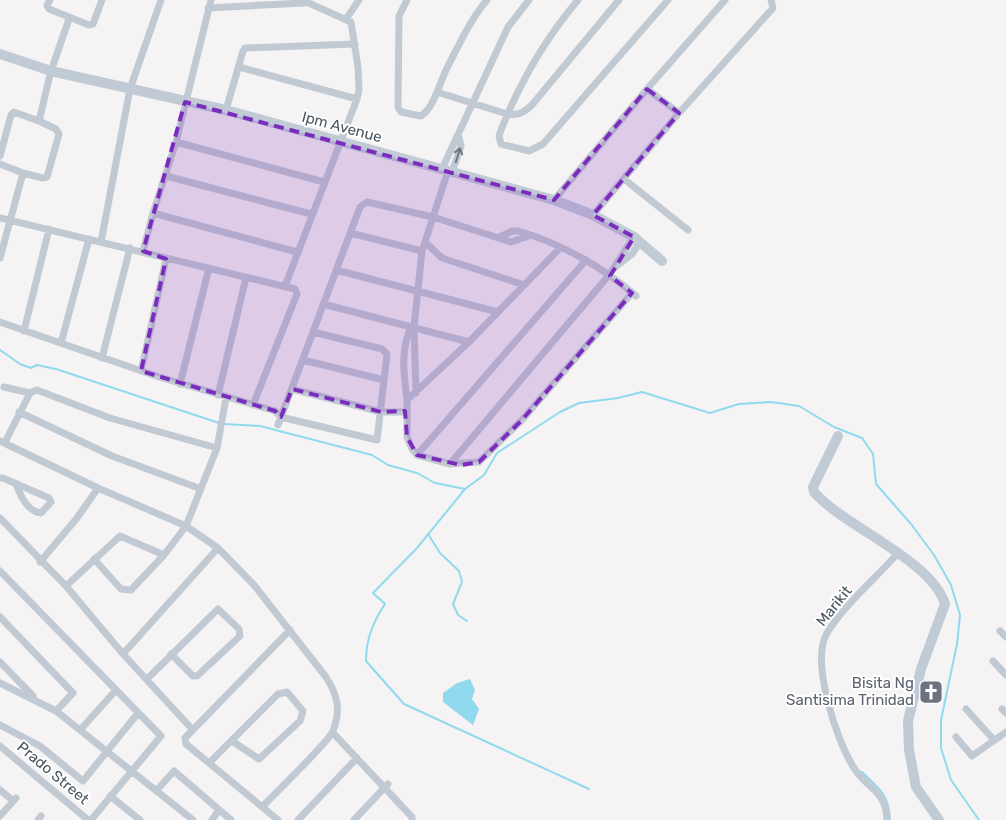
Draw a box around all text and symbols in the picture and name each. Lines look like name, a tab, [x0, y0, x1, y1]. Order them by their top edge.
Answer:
street label: Ipm Avenue	[300, 108, 384, 146]
one-way arrow	[453, 147, 463, 163]
street label: Marikit	[812, 582, 856, 630]
place label: Bisita Ng Santisima Trinidad	[786, 674, 914, 709]
church icon: Bisita Ng Santisima Trinidad	[918, 679, 944, 705]
street label: Prado Street	[13, 738, 93, 808]

